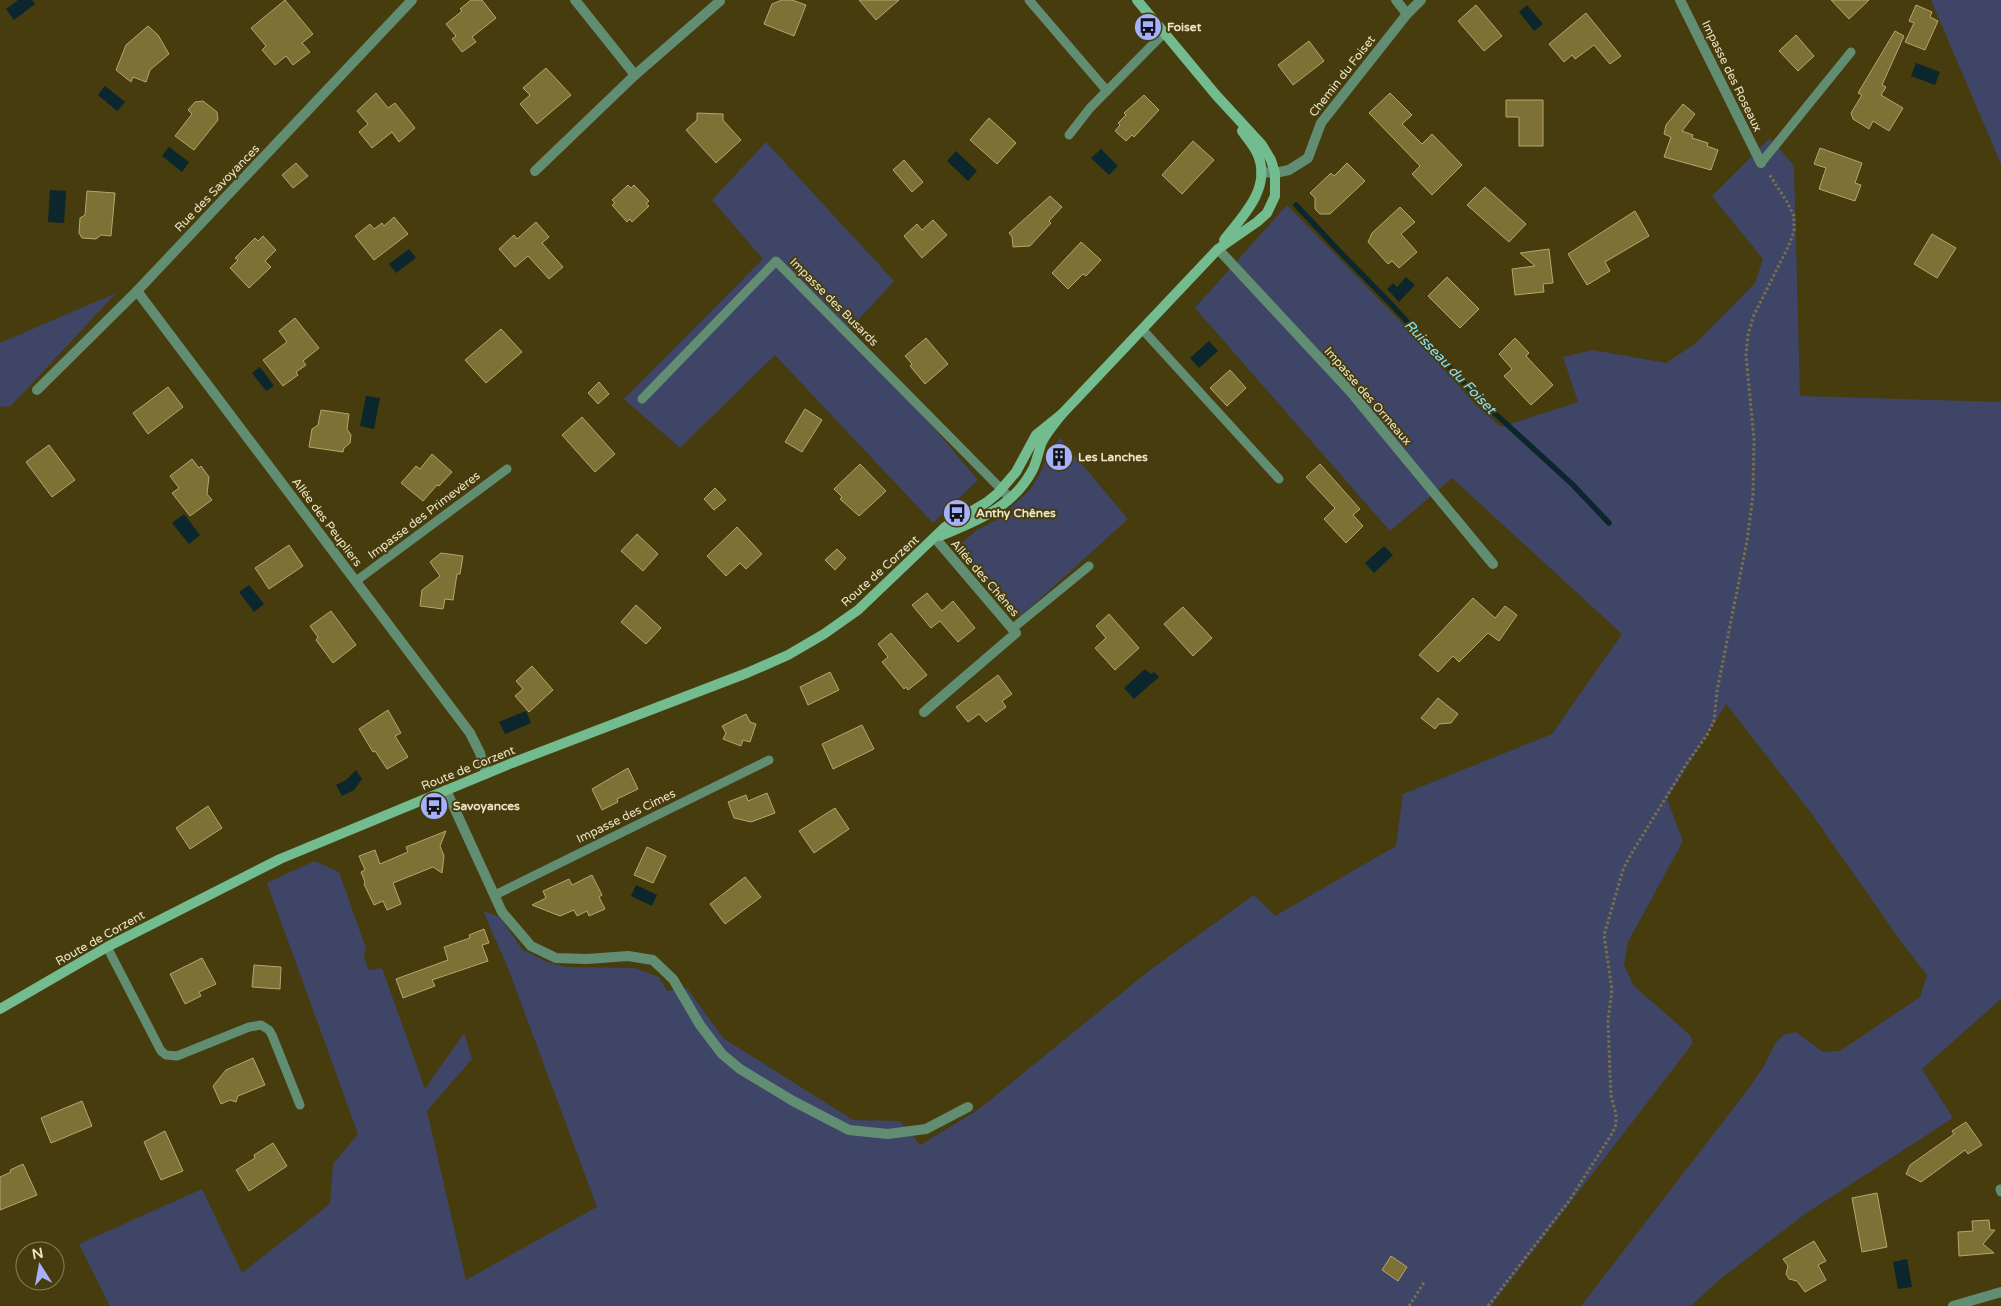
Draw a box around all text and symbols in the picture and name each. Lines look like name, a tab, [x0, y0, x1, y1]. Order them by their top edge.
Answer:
bus stop icon: Foiset	[1133, 12, 1163, 42]
street label: Impasse des Roseaux	[1699, 18, 1765, 134]
place label: Foiset	[1167, 20, 1202, 34]
street label: Chemin du Foiset	[1306, 32, 1378, 119]
street label: Rue des Savoyances	[172, 141, 262, 235]
street label: Impasse des Busards	[787, 255, 881, 349]
water label: Ruisseau du Foiset	[1401, 316, 1500, 419]
street label: Impasse des Ormeaux	[1321, 344, 1415, 448]
building icon: Les Lanches	[1044, 442, 1074, 472]
place label: Les Lanches	[1078, 450, 1148, 464]
street label: Impasse des Primevères	[365, 468, 483, 562]
street label: Allée des Peupliers	[289, 475, 365, 569]
bus stop icon: Anthy Chênes	[942, 498, 972, 528]
place label: Anthy Chênes	[976, 506, 1056, 521]
street label: Route de Corzent	[838, 532, 922, 610]
street label: Allée des Chênes	[948, 537, 1022, 619]
street label: Route de Corzent	[419, 743, 517, 793]
street label: Impasse des Cimes	[574, 786, 678, 846]
bus stop icon: Savoyances	[419, 791, 449, 821]
place label: Savoyances	[453, 799, 520, 814]
street label: Route de Corzent	[53, 908, 147, 968]
north arrow	[15, 1241, 65, 1291]
text: N	[30, 1244, 45, 1263]

